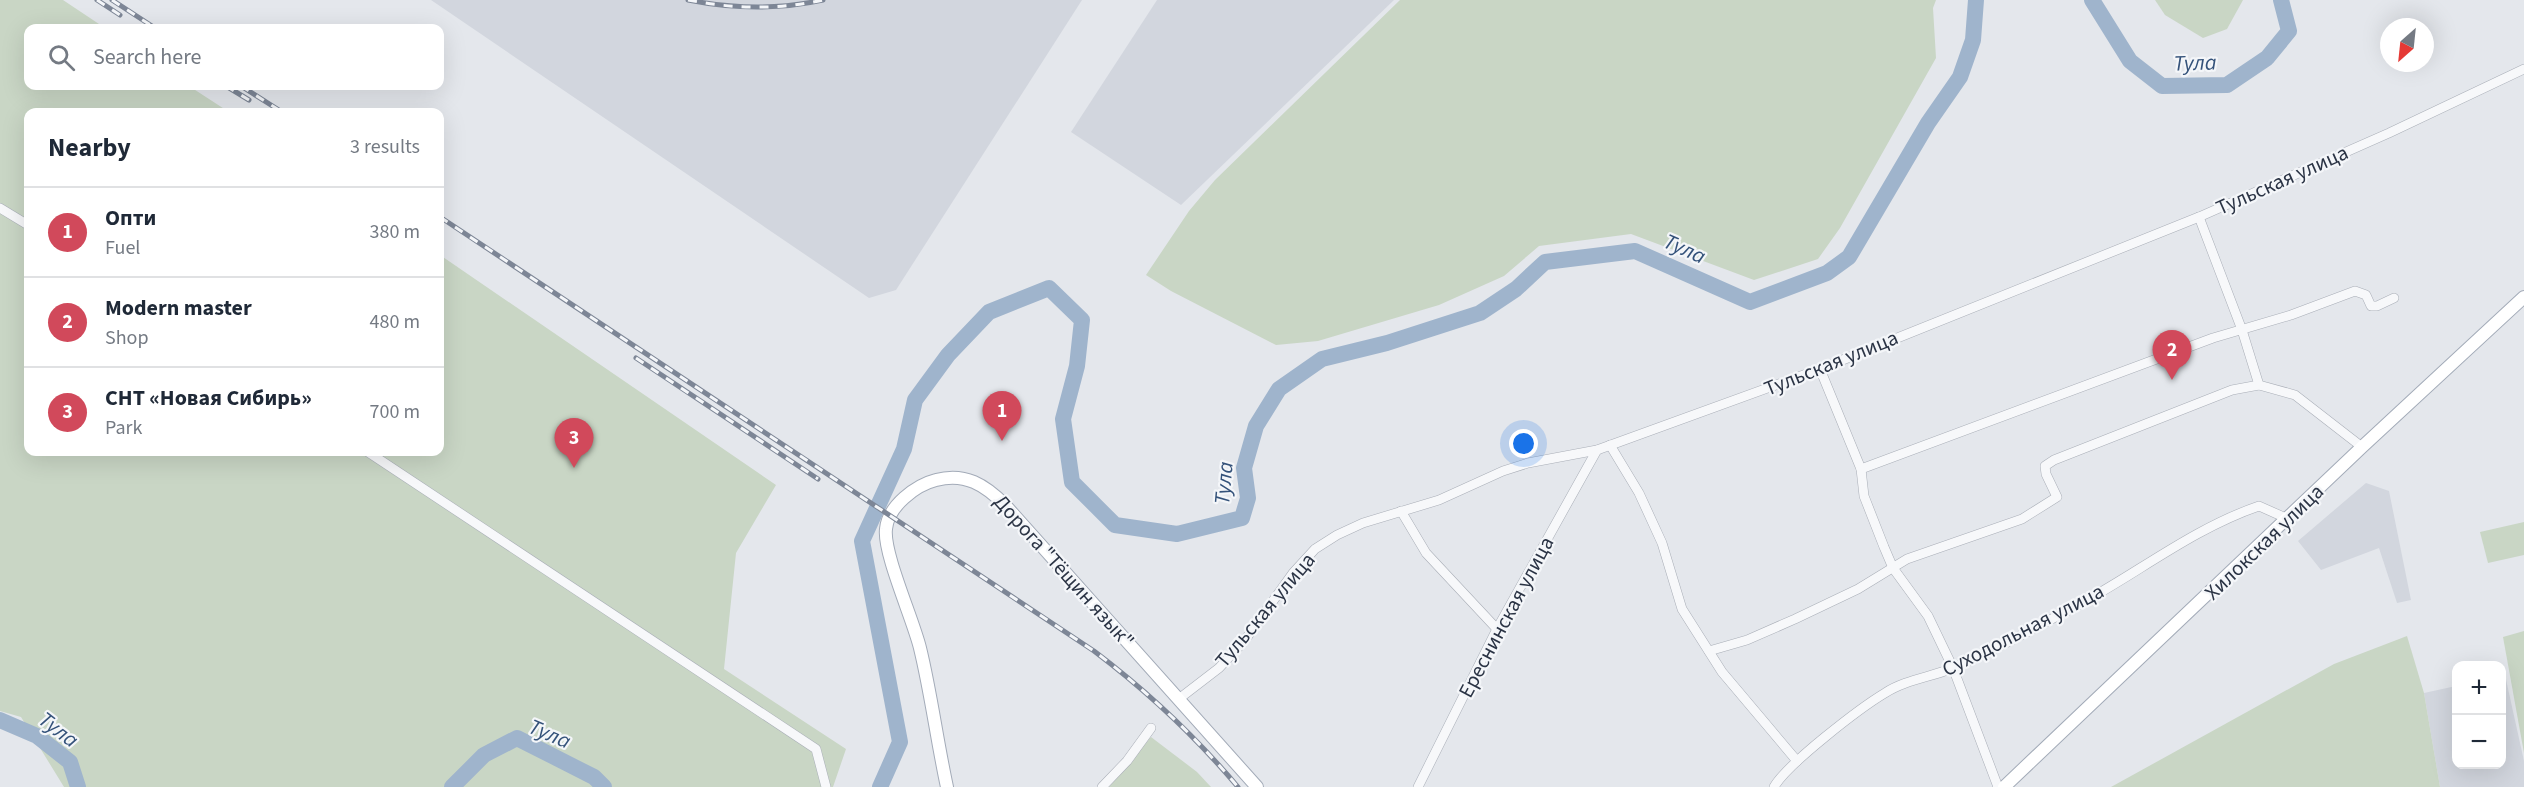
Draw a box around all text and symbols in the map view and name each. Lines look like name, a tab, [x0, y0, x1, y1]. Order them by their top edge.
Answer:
north arrow	[2380, 18, 2434, 72]
search box	[24, 24, 444, 90]
icon: search	[45, 41, 78, 74]
text: Search here	[93, 41, 201, 73]
water label: Тула	[2173, 46, 2217, 80]
text: Nearby	[48, 129, 131, 166]
text: 3 results	[350, 133, 420, 161]
street label: Тульская улица	[2211, 137, 2353, 223]
text: Опти	[105, 202, 156, 234]
text: 1	[62, 218, 73, 246]
text: 380 m	[370, 218, 420, 246]
water label: Тула	[1658, 225, 1711, 272]
text: Fuel	[105, 234, 140, 262]
text: Modern master	[105, 292, 252, 324]
text: 2	[62, 308, 73, 336]
text: 480 m	[370, 308, 420, 336]
street label: Тульская улица	[1760, 322, 1902, 404]
text: Shop	[105, 324, 149, 352]
pin: 2	[2152, 330, 2192, 380]
text: СНТ «Новая Сибирь»	[105, 382, 312, 414]
pin: 1	[982, 392, 1022, 441]
text: 3	[62, 398, 73, 426]
text: 700 m	[370, 398, 420, 426]
text: Park	[105, 414, 142, 442]
pin: 3	[554, 418, 594, 468]
your location	[1509, 429, 1538, 458]
water label: Тула	[1206, 460, 1242, 506]
street label: Хилокская улица	[2198, 477, 2330, 607]
street label: Дорога "Тёщин язык"	[987, 488, 1141, 654]
street label: Ереснинская улица	[1451, 531, 1561, 703]
street label: Тульская улица	[1208, 546, 1322, 674]
street label: Суходольная улица	[1937, 576, 2109, 684]
map controls	[2452, 661, 2506, 769]
button: +	[2452, 661, 2506, 715]
water label: Тула	[31, 704, 85, 756]
water label: Тула	[523, 711, 576, 757]
button: −	[2452, 715, 2506, 769]

